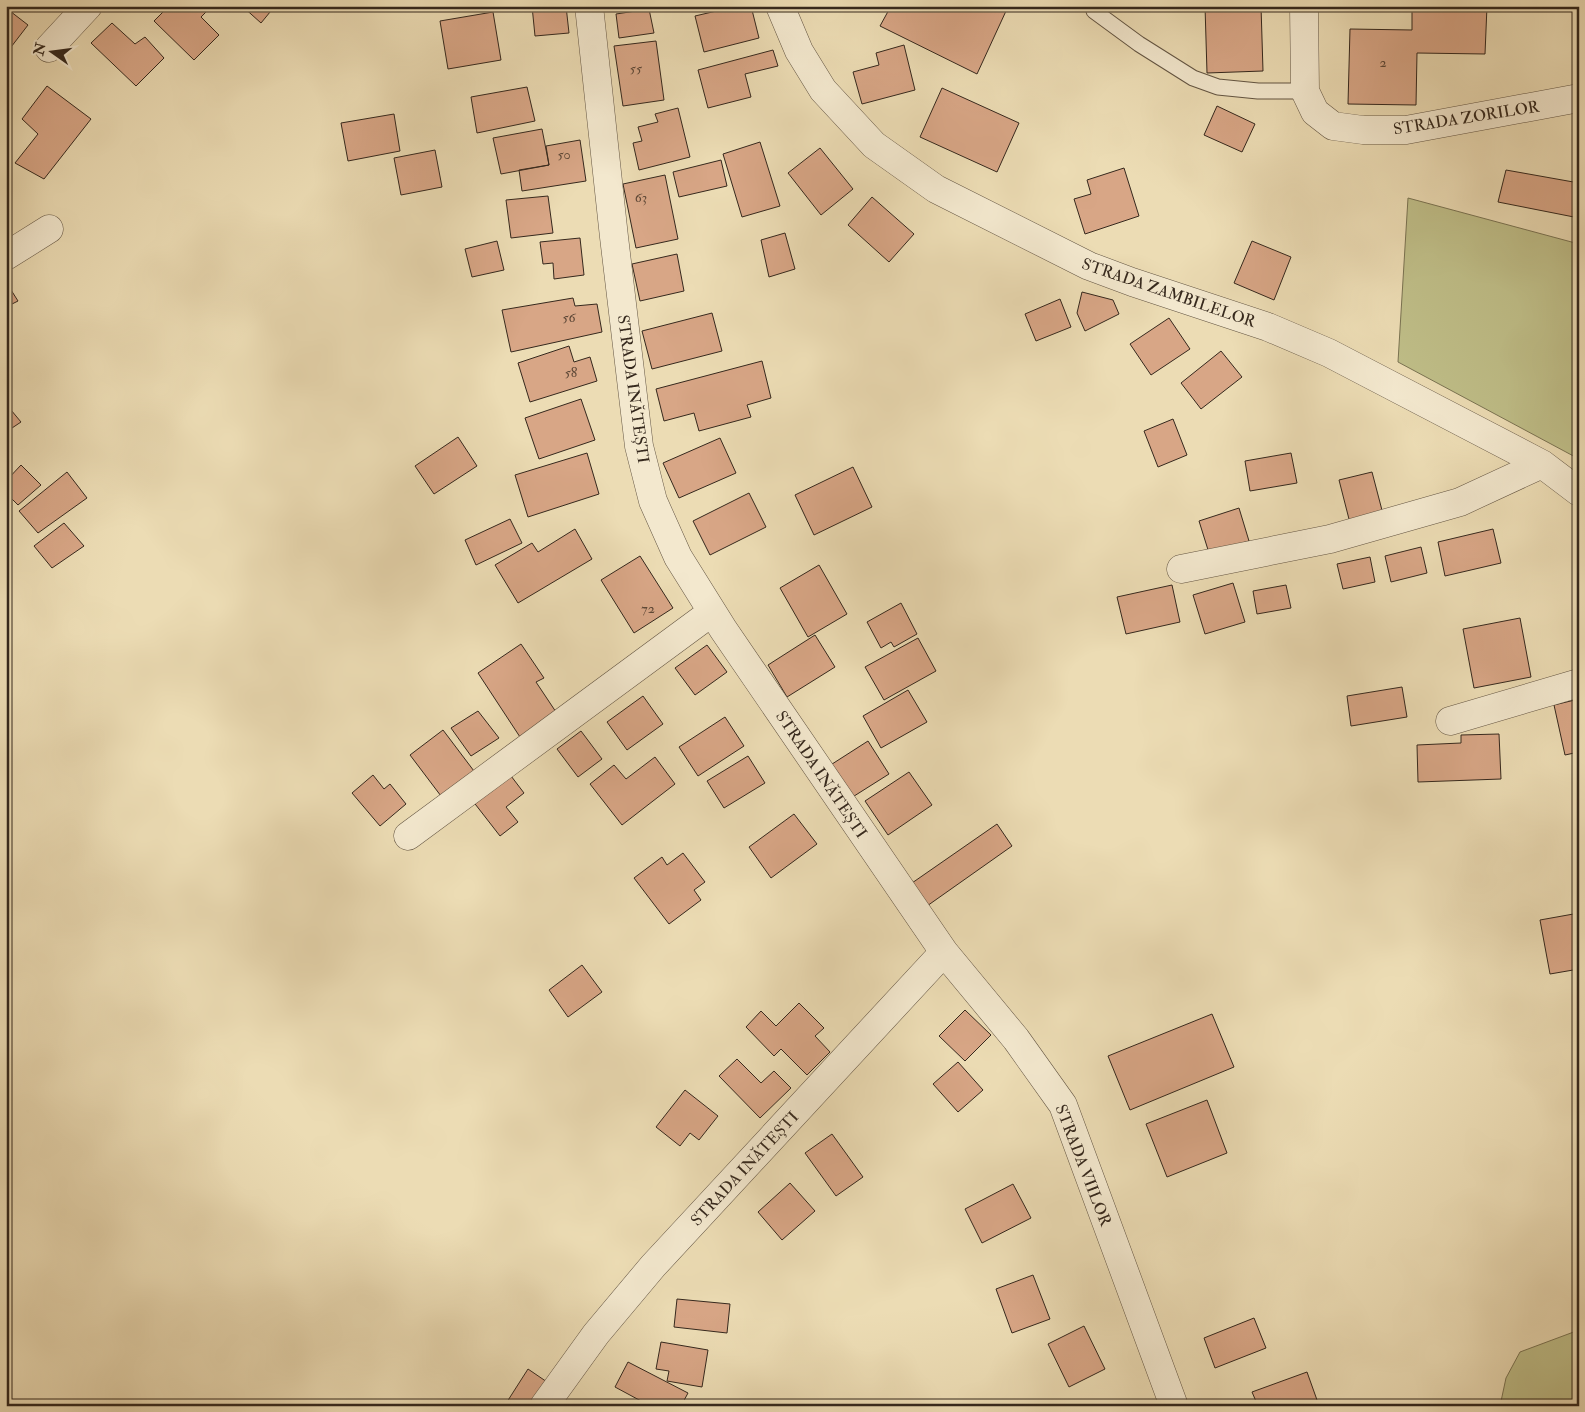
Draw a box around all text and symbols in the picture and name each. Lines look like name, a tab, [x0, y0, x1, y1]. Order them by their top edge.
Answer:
north arrow	[28, 28, 78, 78]
text: N	[30, 40, 50, 58]
house number: 2	[1379, 54, 1387, 71]
house number: 55	[630, 60, 643, 77]
street label: STRADA ZORILOR	[1392, 96, 1541, 139]
house number: 50	[557, 146, 571, 163]
house number: 63	[635, 189, 647, 206]
street label: STRADA ZAMBILELOR	[1079, 254, 1259, 332]
house number: 56	[562, 309, 577, 326]
street label: STRADA INĂTEȘTI	[613, 314, 653, 465]
house number: 58	[565, 364, 578, 381]
house number: 72	[641, 600, 655, 617]
street label: STRADA INĂTEȘTI	[771, 707, 871, 842]
street label: STRADA VIILOR	[1051, 1102, 1116, 1230]
street label: STRADA INĂTEȘTI	[686, 1107, 803, 1230]

